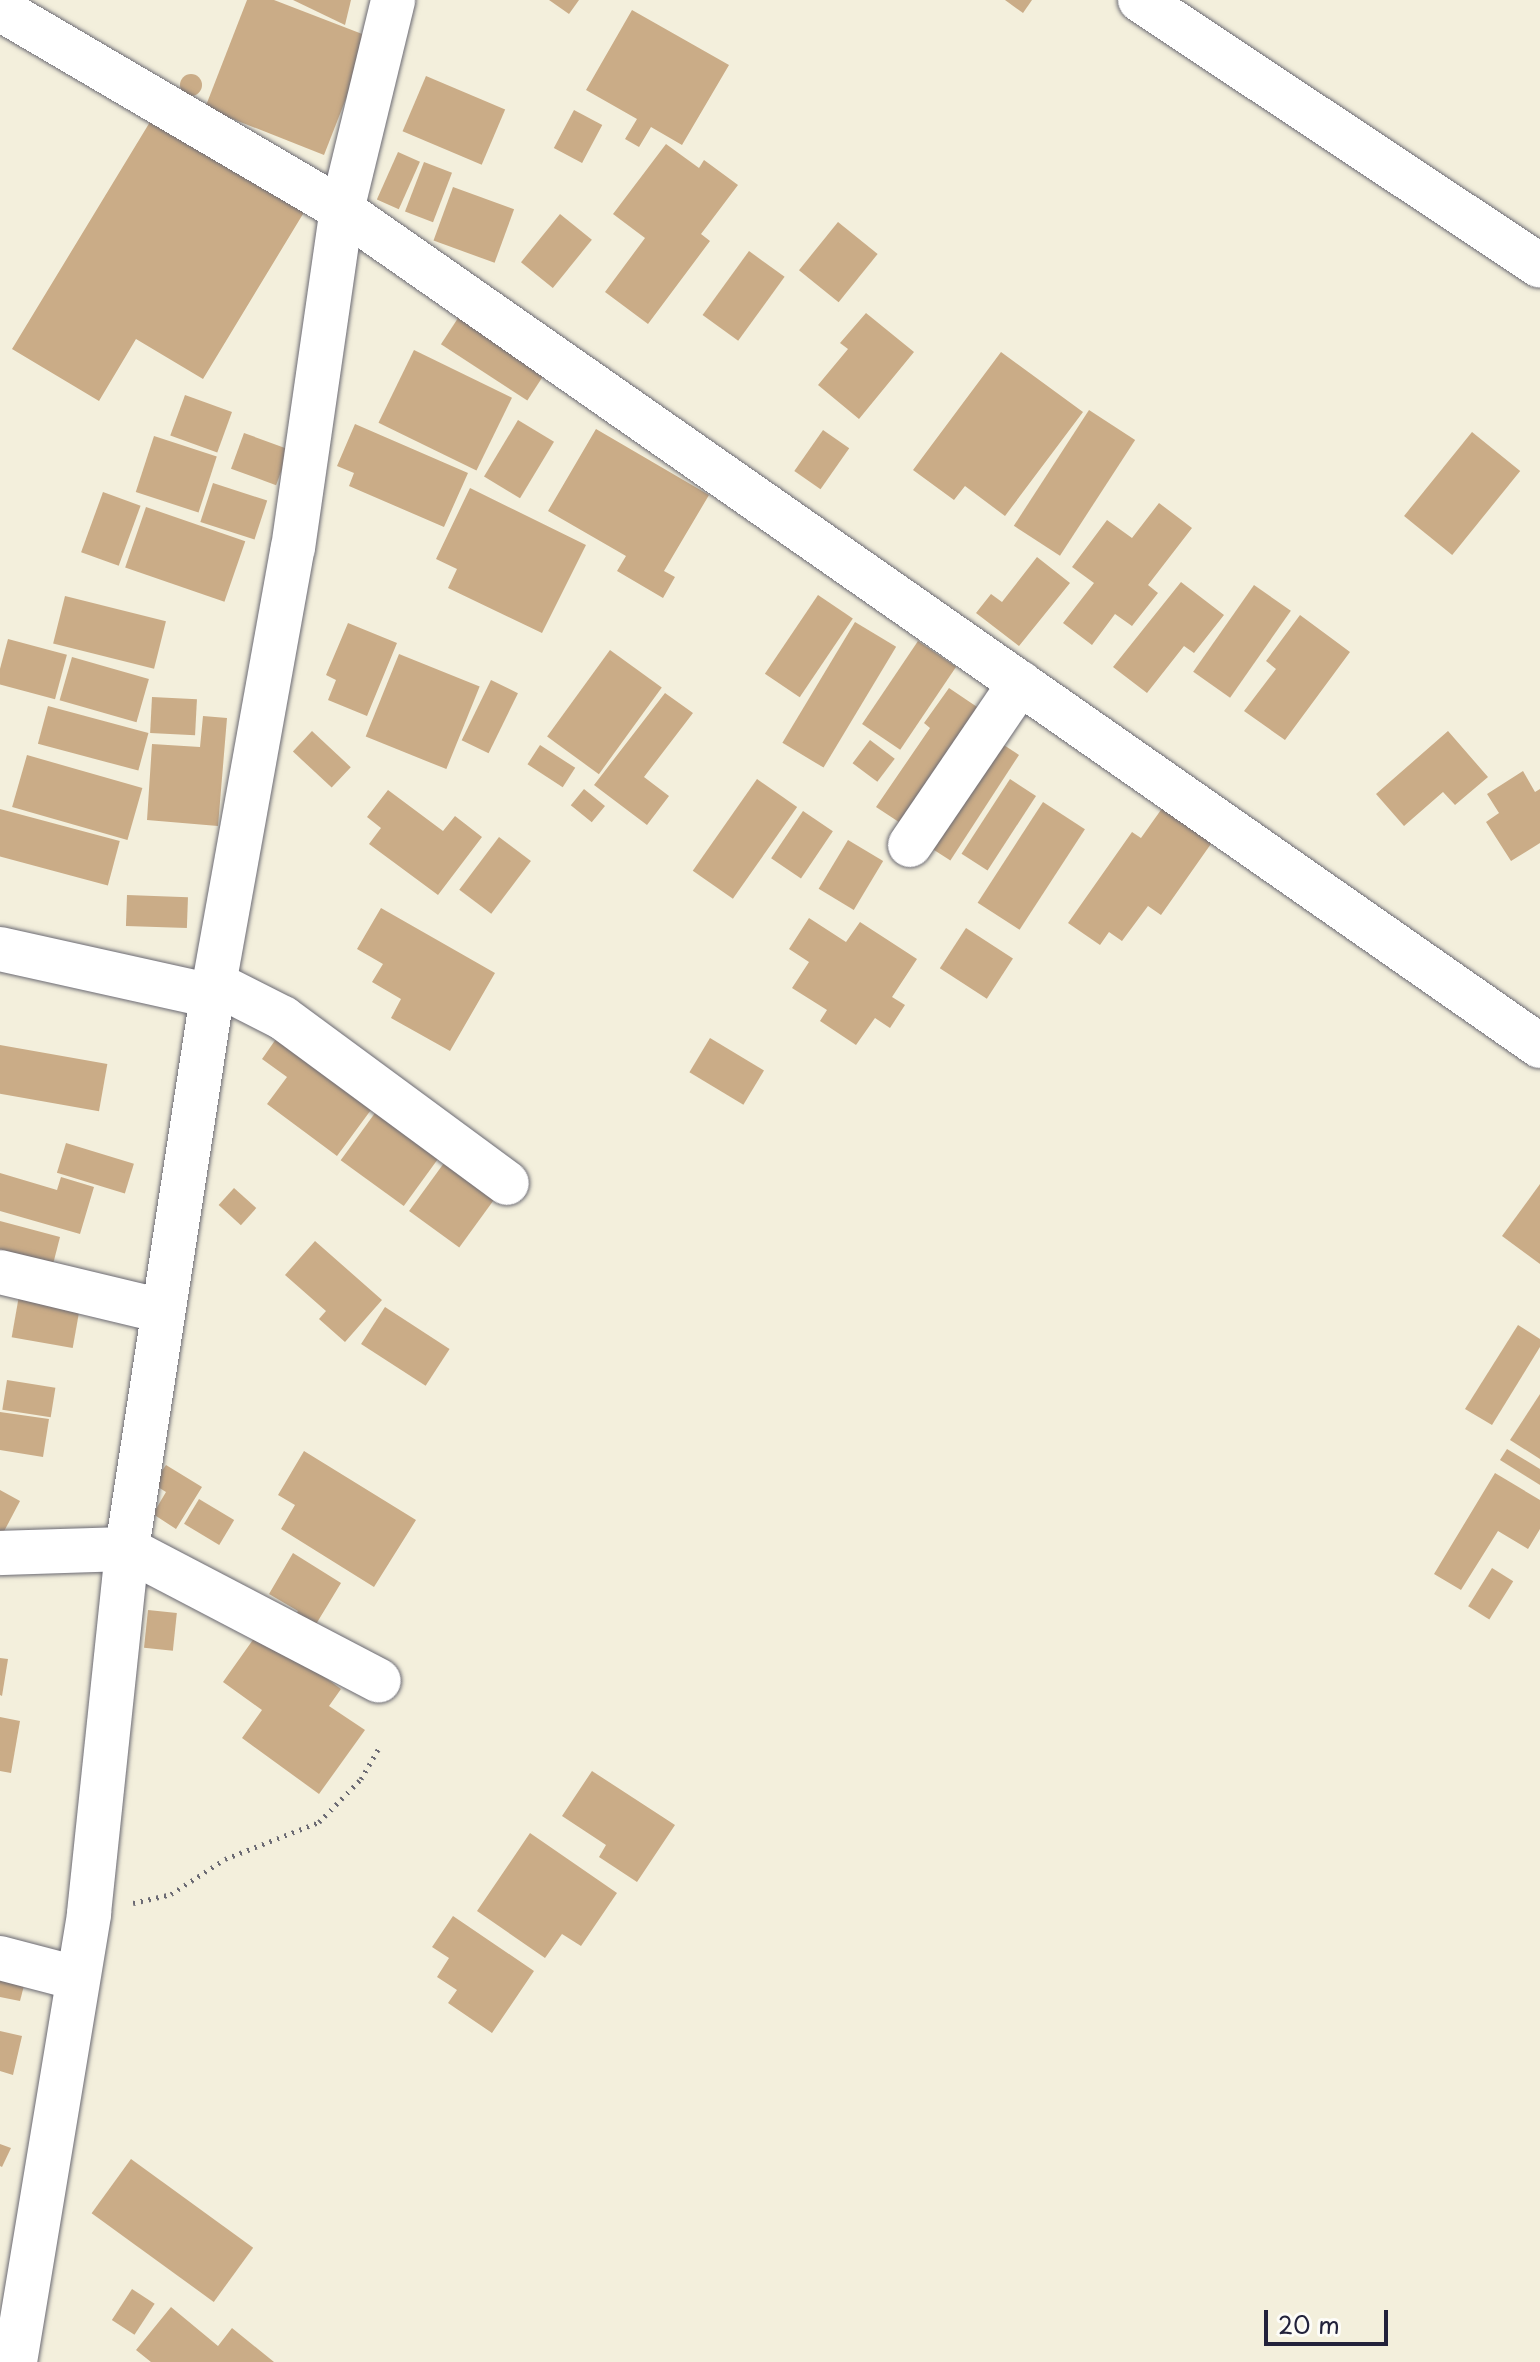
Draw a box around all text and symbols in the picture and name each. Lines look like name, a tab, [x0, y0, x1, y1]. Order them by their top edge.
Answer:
scale bar	[1268, 2294, 1392, 2344]
text: 20 m	[1278, 2306, 1340, 2342]

